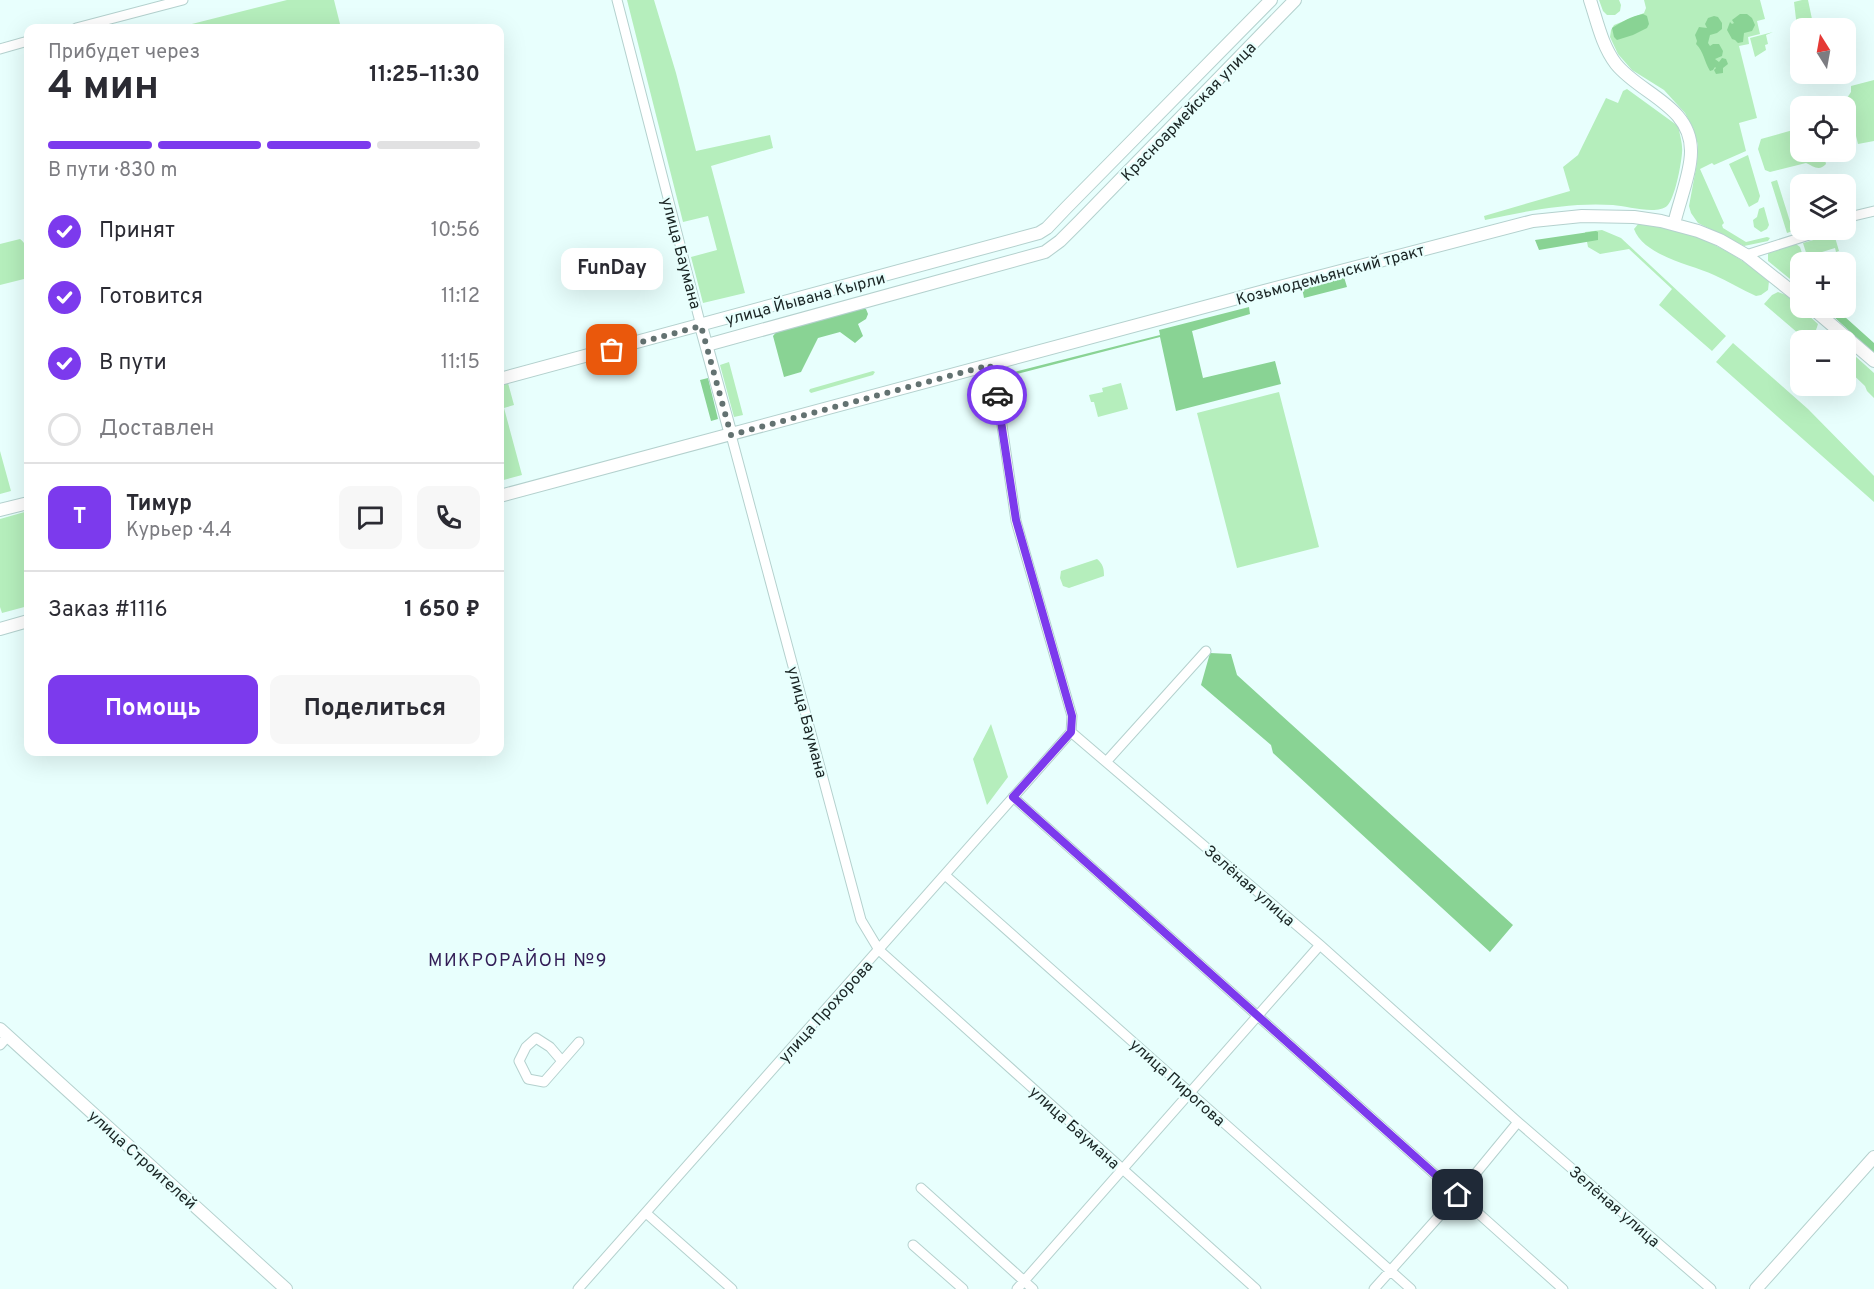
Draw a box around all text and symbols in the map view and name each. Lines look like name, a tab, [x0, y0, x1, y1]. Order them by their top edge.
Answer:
north arrow	[1790, 18, 1856, 84]
map controls	[1790, 18, 1856, 396]
street label: Красноармейская улица	[1118, 39, 1261, 186]
text: Прибудет через	[48, 40, 200, 66]
text: 11:25–11:30	[369, 62, 480, 89]
text: 4 мин	[48, 64, 159, 113]
button: locate	[1790, 96, 1856, 162]
text: В пути · 830 m	[48, 158, 177, 184]
button: layers	[1790, 174, 1856, 240]
street label: улица Баумана	[656, 195, 705, 312]
icon: check	[48, 215, 81, 248]
text: Принят	[99, 218, 175, 245]
text: 10:56	[431, 218, 480, 244]
street label: Козьмодемьянский тракт	[1234, 241, 1427, 311]
callout: FunDay	[561, 248, 663, 290]
button: +	[1790, 252, 1856, 318]
text: FunDay	[577, 256, 647, 282]
street label: улица Йывана Кырли	[723, 267, 888, 331]
icon: check	[48, 281, 81, 314]
text: Готовится	[99, 284, 203, 311]
text: 11:12	[441, 284, 480, 310]
pin	[586, 324, 637, 375]
button: −	[1790, 330, 1856, 396]
icon: bag	[595, 333, 628, 366]
icon: check	[48, 347, 81, 380]
text: В пути	[99, 350, 167, 377]
text: 11:15	[441, 350, 480, 376]
courier	[967, 365, 1027, 425]
icon: car	[981, 379, 1014, 412]
text: Доставлен	[99, 416, 214, 443]
button: chat	[339, 486, 402, 549]
button: phone	[417, 486, 480, 549]
text: Тимур	[126, 491, 192, 518]
text: Т	[73, 504, 86, 531]
text: Курьер · 4.4	[126, 518, 232, 544]
text: Заказ #1116	[48, 597, 168, 624]
text: 1 650 ₽	[404, 597, 480, 624]
street label: улица Баумана	[782, 664, 831, 781]
button: Помощь	[48, 675, 258, 744]
button: Поделиться	[270, 675, 480, 744]
street label: Зелёная улица	[1199, 841, 1298, 932]
district label: МИКРОРАЙОН №9	[428, 948, 608, 973]
street label: улица Прохорова	[775, 957, 878, 1068]
street label: улица Пирогова	[1125, 1035, 1229, 1132]
street label: улица Баумана	[1024, 1083, 1123, 1174]
street label: улица Строителей	[83, 1107, 200, 1214]
street label: Зелёная улица	[1564, 1162, 1663, 1253]
pin	[1432, 1169, 1483, 1220]
icon: home	[1441, 1178, 1474, 1211]

